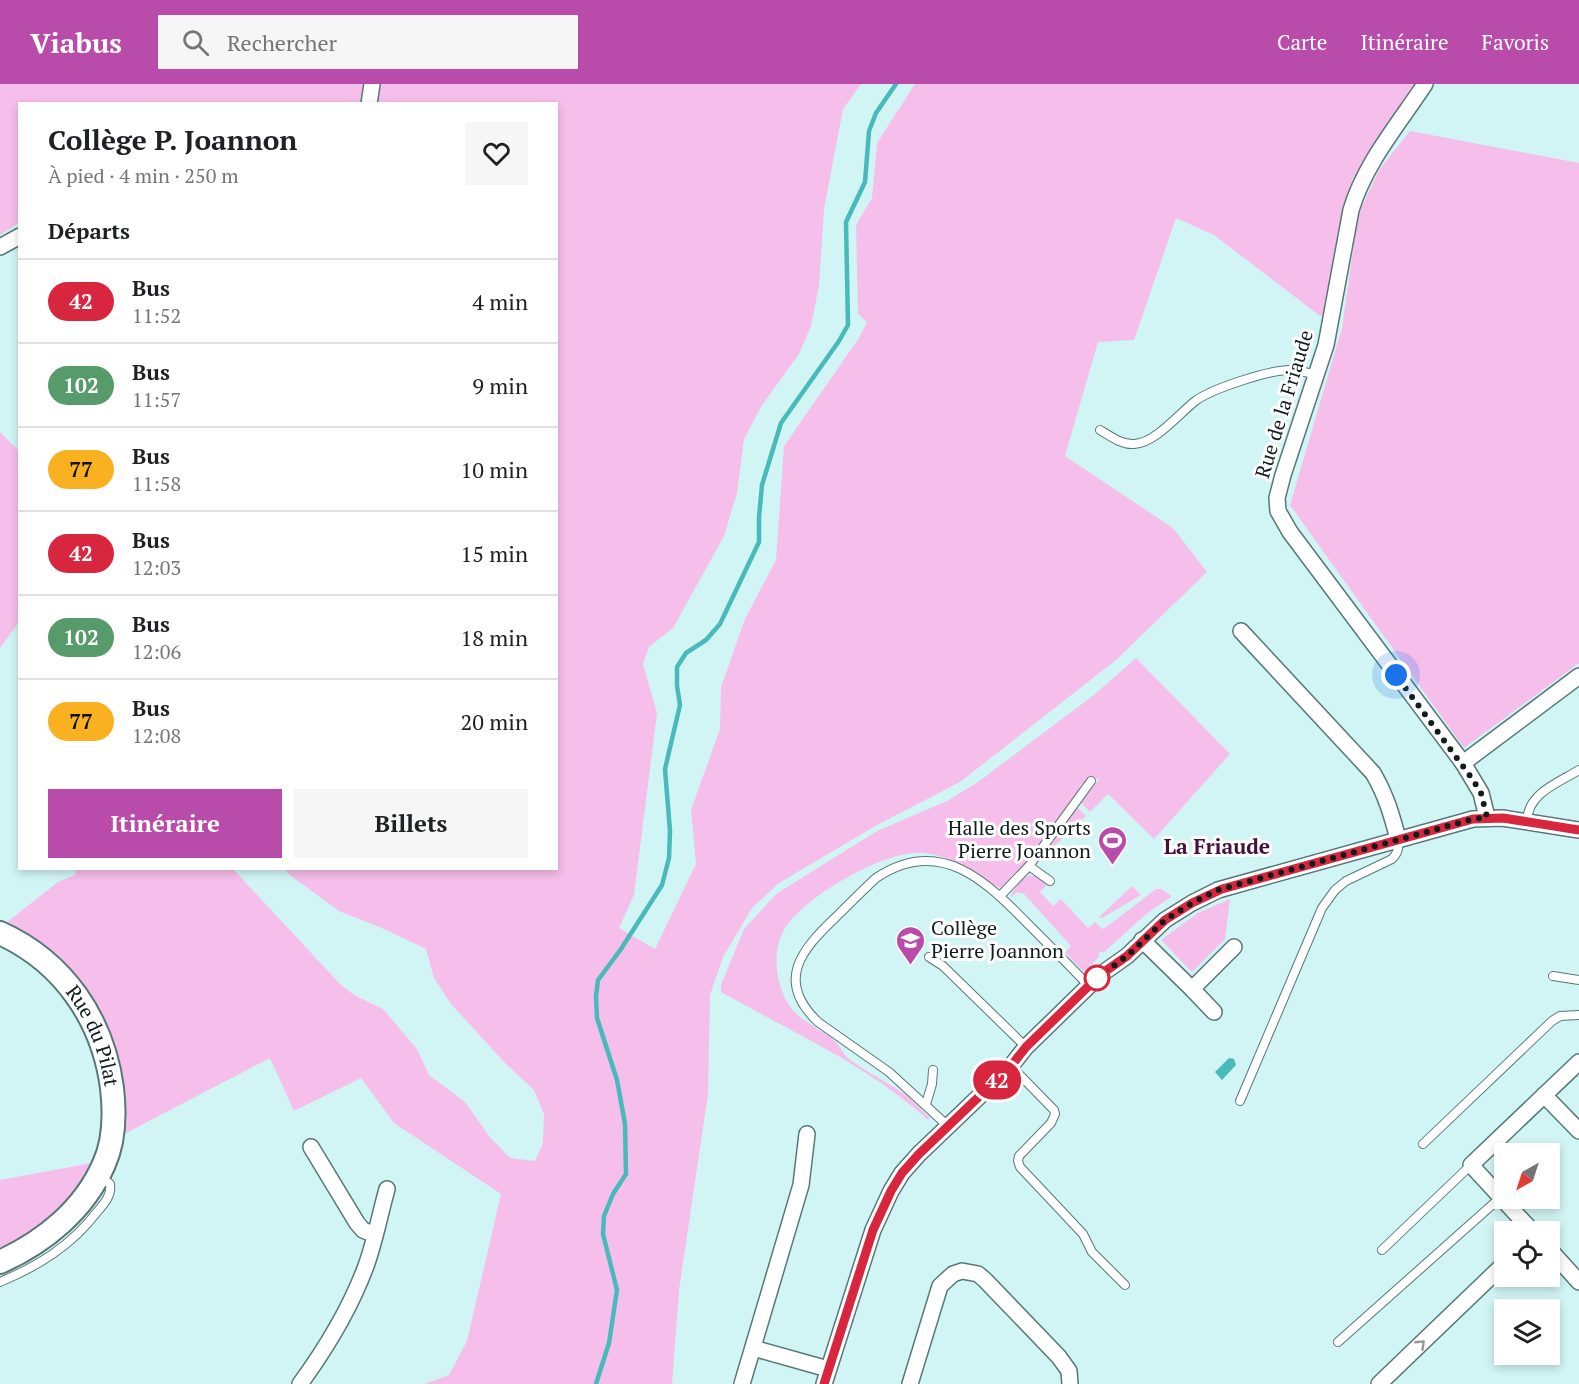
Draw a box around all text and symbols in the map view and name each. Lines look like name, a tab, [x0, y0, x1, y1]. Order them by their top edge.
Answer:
search box	[158, 15, 578, 69]
text: Viabus	[30, 24, 122, 61]
icon: search	[179, 26, 212, 59]
text: Rechercher	[227, 28, 337, 57]
text: Carte	[1277, 28, 1327, 56]
text: Itinéraire	[1360, 28, 1449, 56]
text: Favoris	[1482, 28, 1549, 56]
text: Collège P. Joannon	[48, 121, 297, 158]
button: heart	[465, 122, 528, 185]
text: À pied · 4 min · 250 m	[48, 162, 238, 189]
text: Départs	[48, 216, 130, 245]
text: Bus	[132, 273, 170, 302]
text: 42	[69, 287, 93, 315]
text: 4 min	[472, 287, 528, 316]
text: 11:52	[132, 302, 181, 329]
street label: Rue de la Friaude	[1248, 327, 1319, 481]
text: Bus	[132, 357, 170, 386]
text: 102	[63, 371, 99, 399]
text: 9 min	[472, 371, 528, 400]
text: 11:57	[132, 386, 181, 413]
text: Bus	[132, 441, 170, 470]
text: 77	[69, 455, 93, 483]
text: 10 min	[461, 455, 528, 484]
text: 11:58	[132, 470, 181, 497]
text: Bus	[132, 525, 170, 554]
text: 42	[69, 539, 93, 567]
text: 15 min	[461, 539, 528, 568]
text: 12:03	[132, 554, 181, 581]
text: Bus	[132, 609, 170, 638]
text: 102	[63, 623, 99, 651]
text: 18 min	[461, 623, 528, 652]
text: 12:06	[132, 638, 181, 665]
your location	[1381, 660, 1411, 690]
text: Bus	[132, 693, 170, 722]
text: 77	[69, 707, 93, 735]
text: 20 min	[461, 707, 528, 736]
text: 12:08	[132, 722, 181, 749]
button: Itinéraire	[48, 789, 282, 858]
button: Billets	[294, 789, 528, 858]
place label: Halle des Sports Pierre Joannon	[948, 814, 1091, 864]
sports icon: Halle des Sports Pierre Joannon	[1096, 824, 1128, 866]
district label: La Friaude	[1164, 832, 1270, 860]
place label: Collège Pierre Joannon	[931, 914, 1064, 964]
school or university icon: Collège Pierre Joannon	[894, 924, 926, 966]
unlabelled marker	[1084, 965, 1110, 991]
street label: Rue du Pilat	[60, 979, 126, 1089]
line badge: 42	[970, 1060, 1024, 1100]
text: 42	[985, 1066, 1009, 1094]
north arrow	[1494, 1143, 1560, 1209]
map controls	[1494, 1143, 1560, 1365]
button: locate	[1494, 1221, 1560, 1287]
button: layers	[1494, 1299, 1560, 1365]
one-way arrow	[1414, 1340, 1425, 1351]

